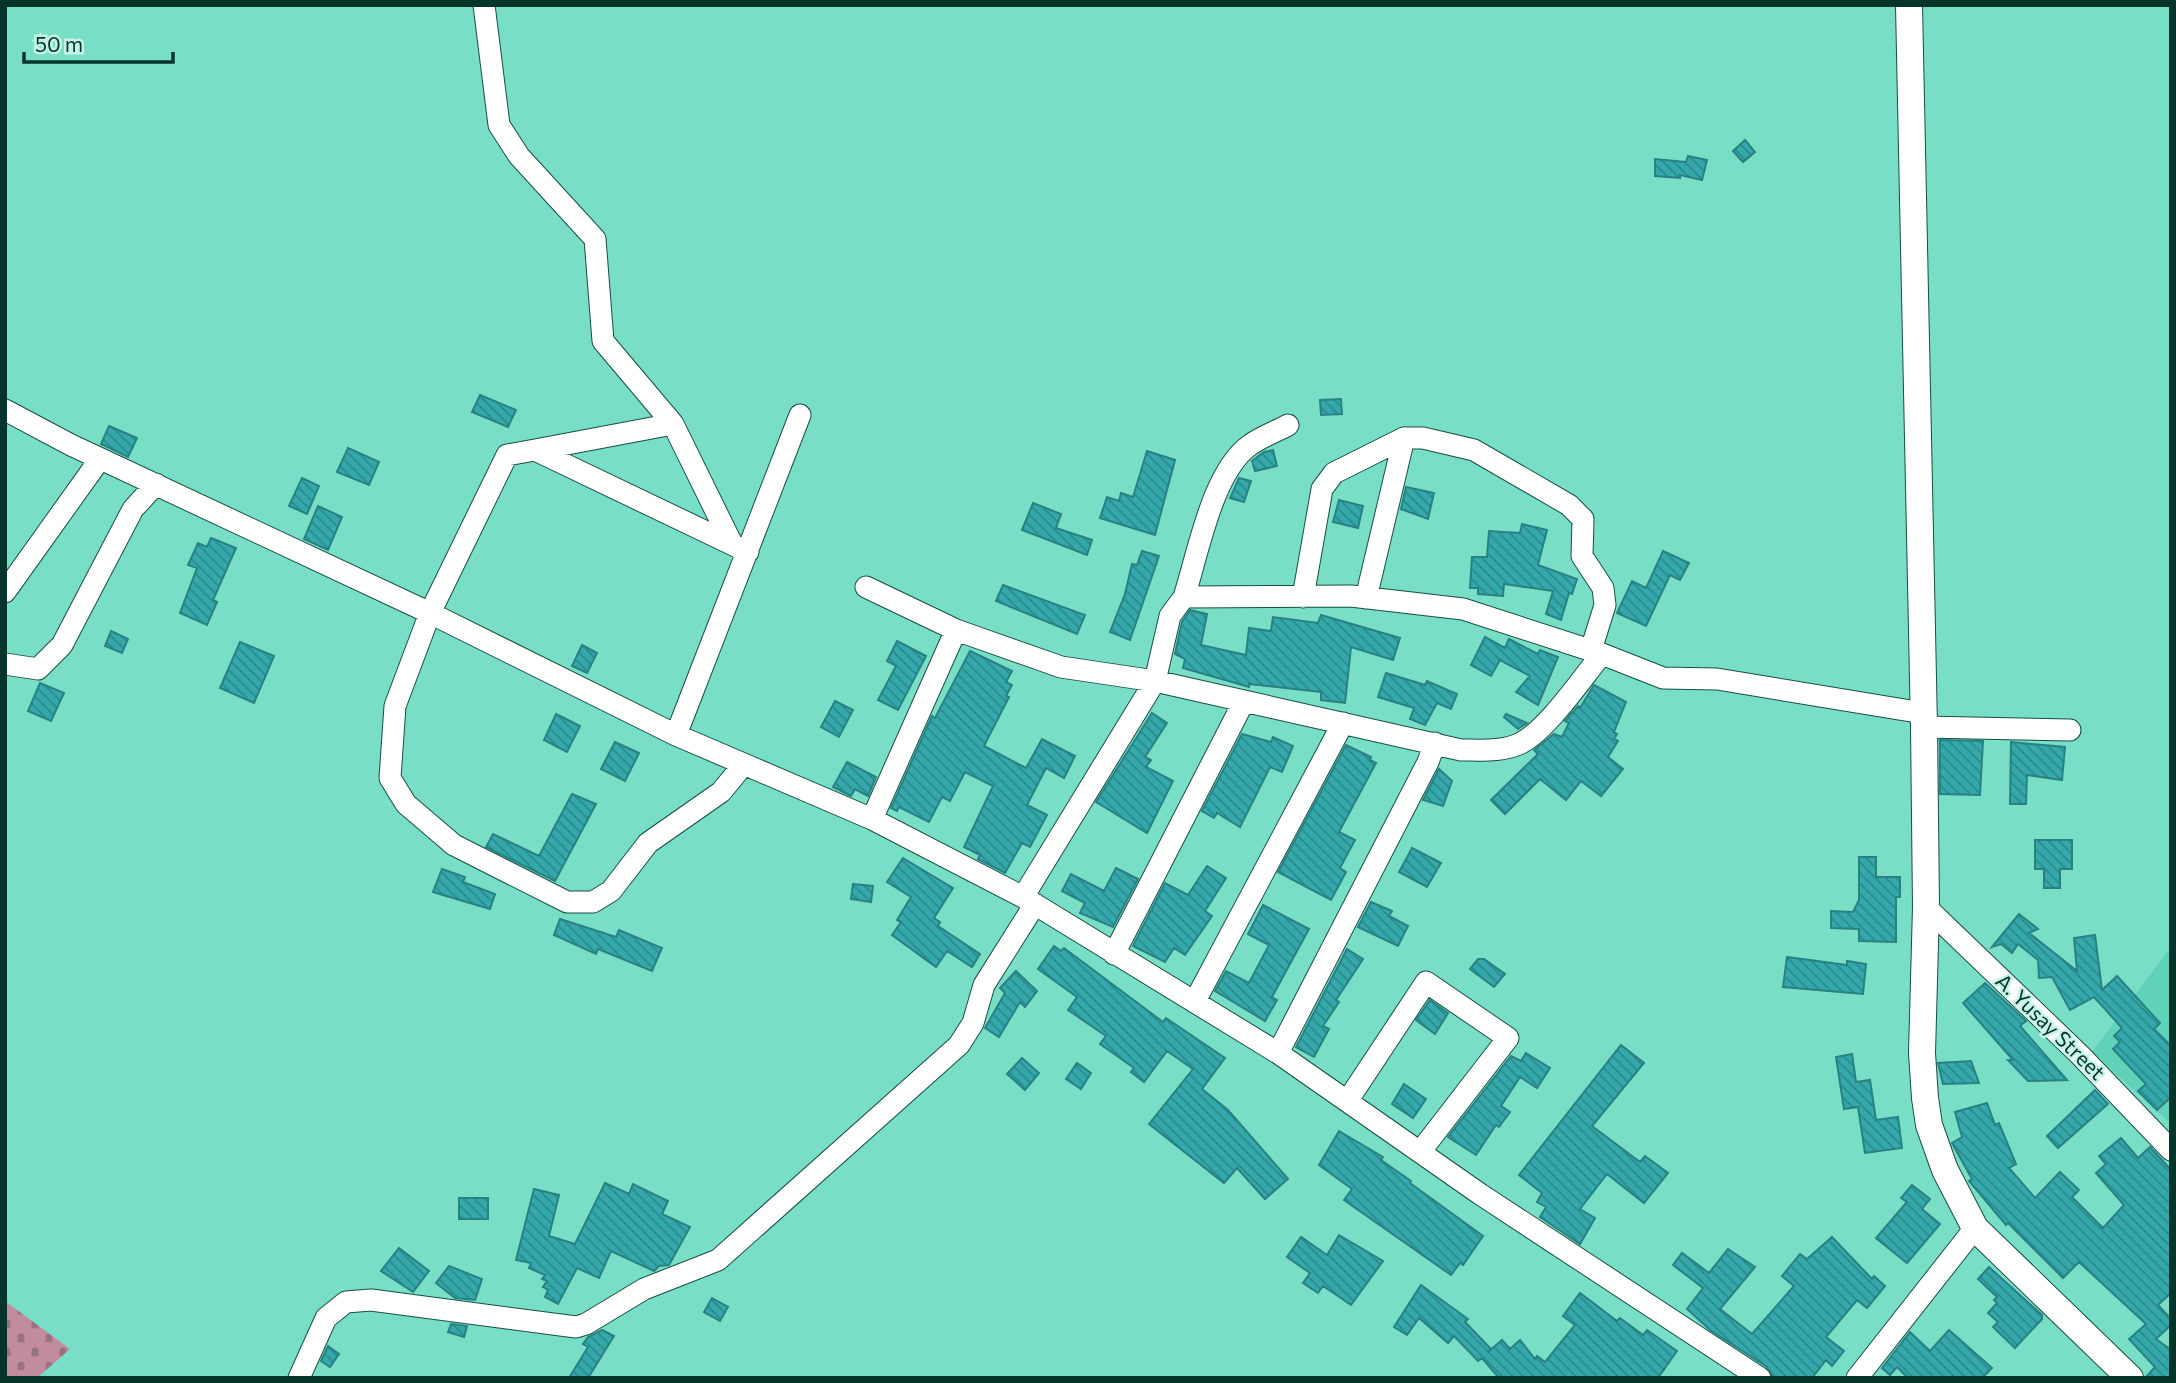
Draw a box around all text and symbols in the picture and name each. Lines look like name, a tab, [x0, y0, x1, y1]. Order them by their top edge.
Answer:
scale bar	[24, 21, 173, 65]
text: 50 m	[35, 31, 83, 56]
street label: A. Yusay Street	[1991, 968, 2111, 1084]

